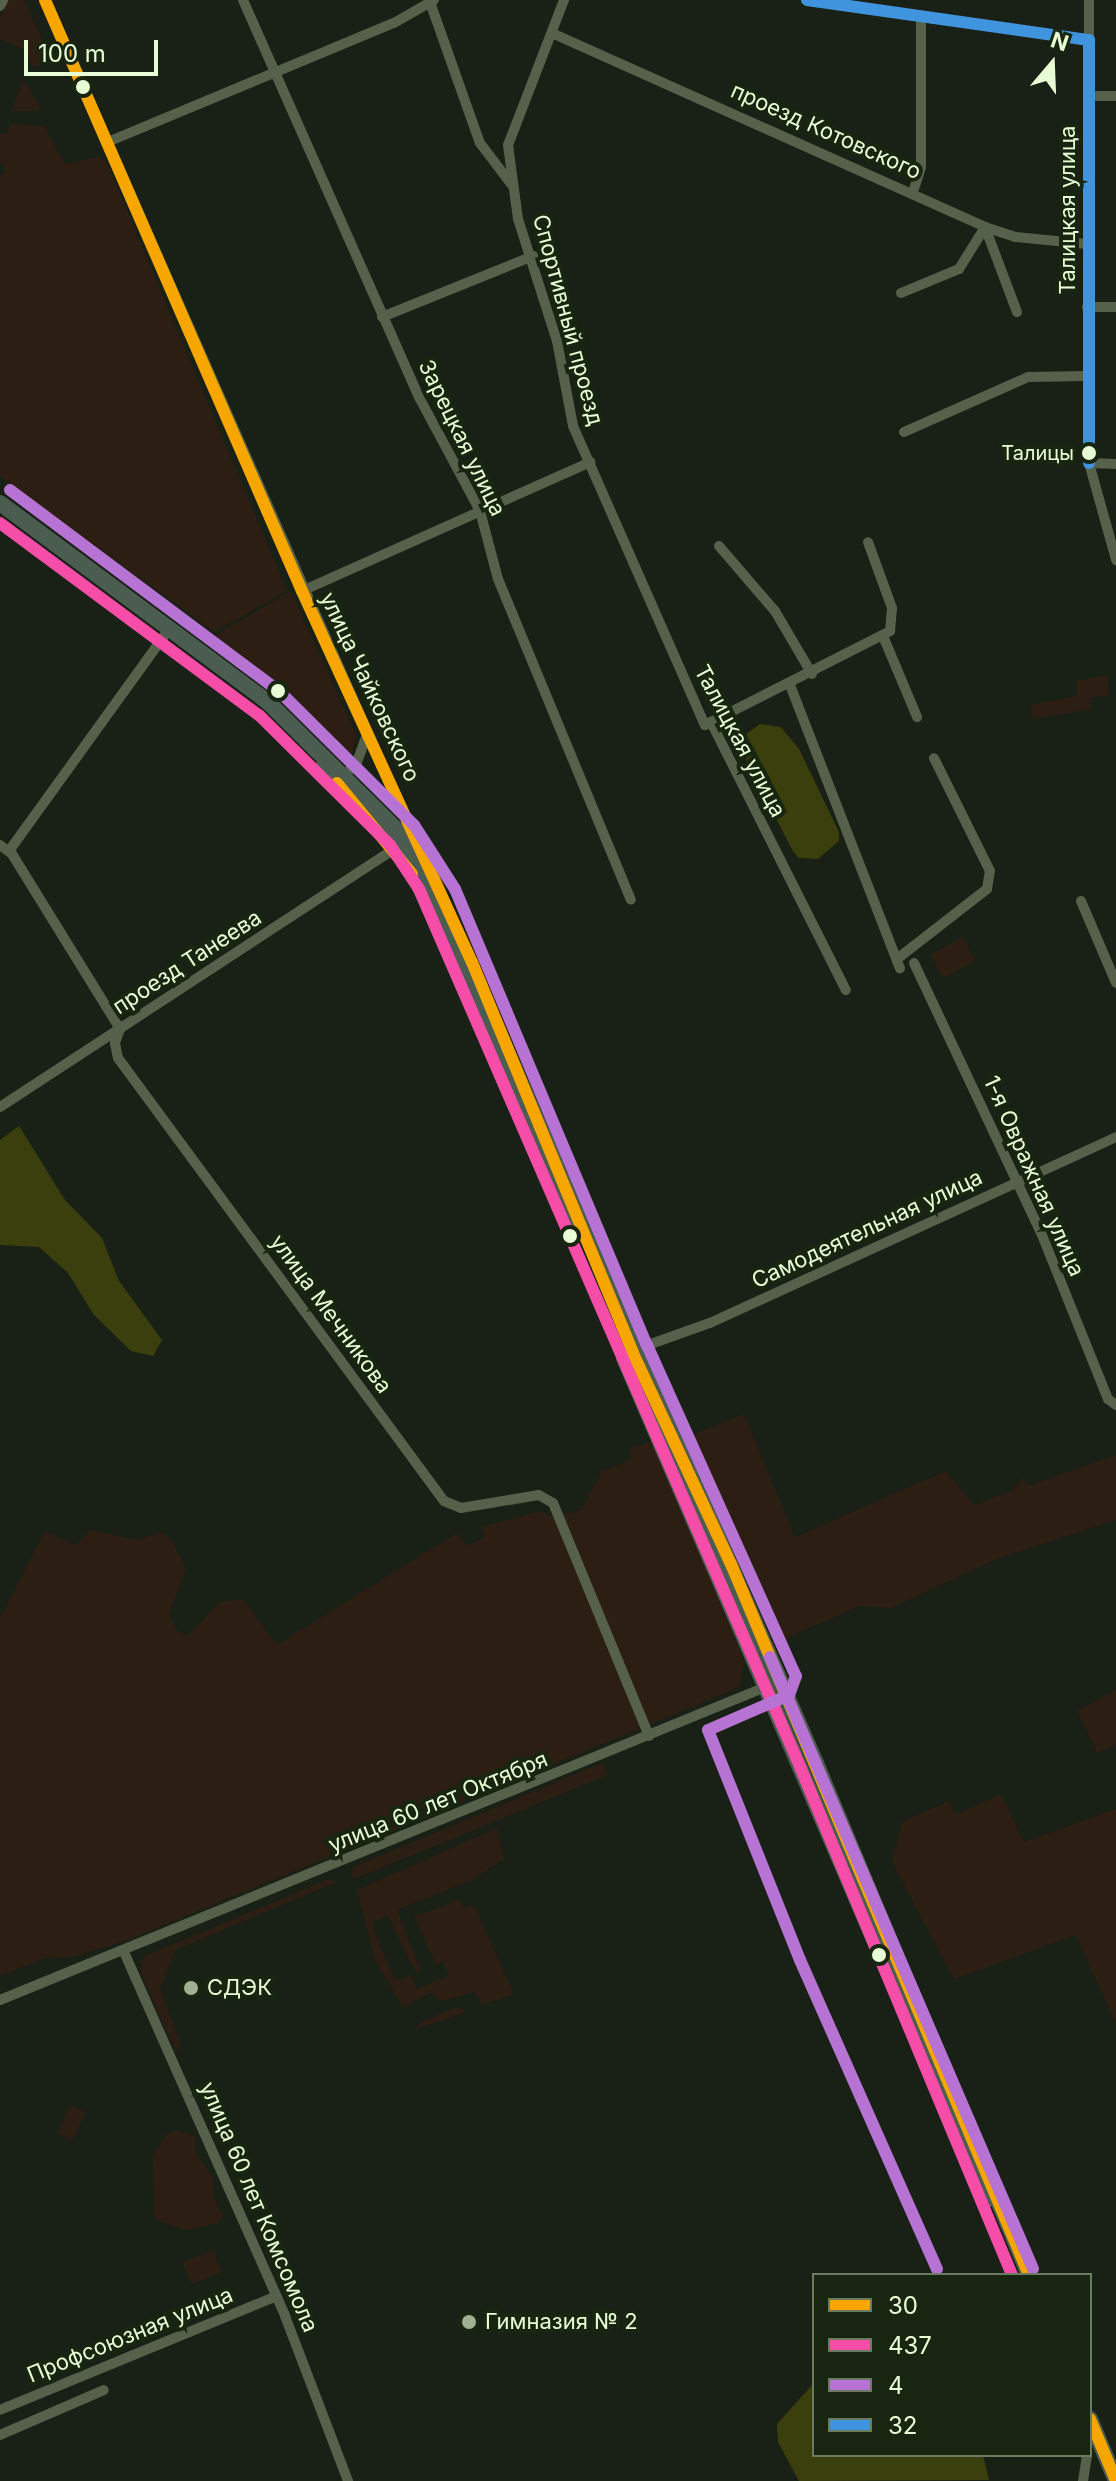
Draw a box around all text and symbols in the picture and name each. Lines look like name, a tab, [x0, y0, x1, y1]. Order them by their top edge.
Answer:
scale bar	[28, 24, 162, 74]
north arrow	[1012, 24, 1092, 104]
text: N	[1048, 26, 1072, 56]
text: 100 m	[38, 39, 106, 68]
street label: проезд Котовского	[727, 77, 925, 185]
unlabelled marker	[75, 79, 91, 95]
street label: Талицкая улица	[1055, 126, 1081, 294]
street label: Спортивный проезд	[527, 212, 609, 428]
street label: Зарецкая улица	[413, 356, 511, 520]
place label: Талицы	[1001, 441, 1074, 465]
marker: Талицы	[1081, 445, 1097, 461]
street label: улица Чайковского	[314, 588, 426, 786]
street label: Талицкая улица	[689, 660, 791, 822]
unlabelled marker	[270, 683, 286, 699]
street label: проезд Танеева	[108, 904, 266, 1020]
street label: 1-я Овражная улица	[978, 1072, 1090, 1280]
street label: Самодеятельная улица	[748, 1164, 986, 1294]
unlabelled marker	[562, 1228, 578, 1244]
street label: улица Мечникова	[265, 1229, 397, 1399]
street label: улица 60 лет Октября	[324, 1746, 552, 1858]
unlabelled marker	[871, 1947, 887, 1963]
place label: СДЭК	[207, 1975, 272, 2001]
marker: СДЭК	[182, 1979, 200, 1997]
street label: улица 60 лет Комсомола	[194, 2078, 324, 2336]
legend	[812, 2273, 1092, 2457]
street label: Профсоюзная улица	[23, 2282, 237, 2388]
text: 30	[888, 2291, 918, 2320]
place label: Гимназия № 2	[485, 2309, 638, 2335]
marker: Гимназия № 2	[460, 2313, 478, 2331]
text: 437	[888, 2331, 932, 2360]
text: 4	[888, 2371, 904, 2400]
text: 32	[888, 2411, 917, 2440]

